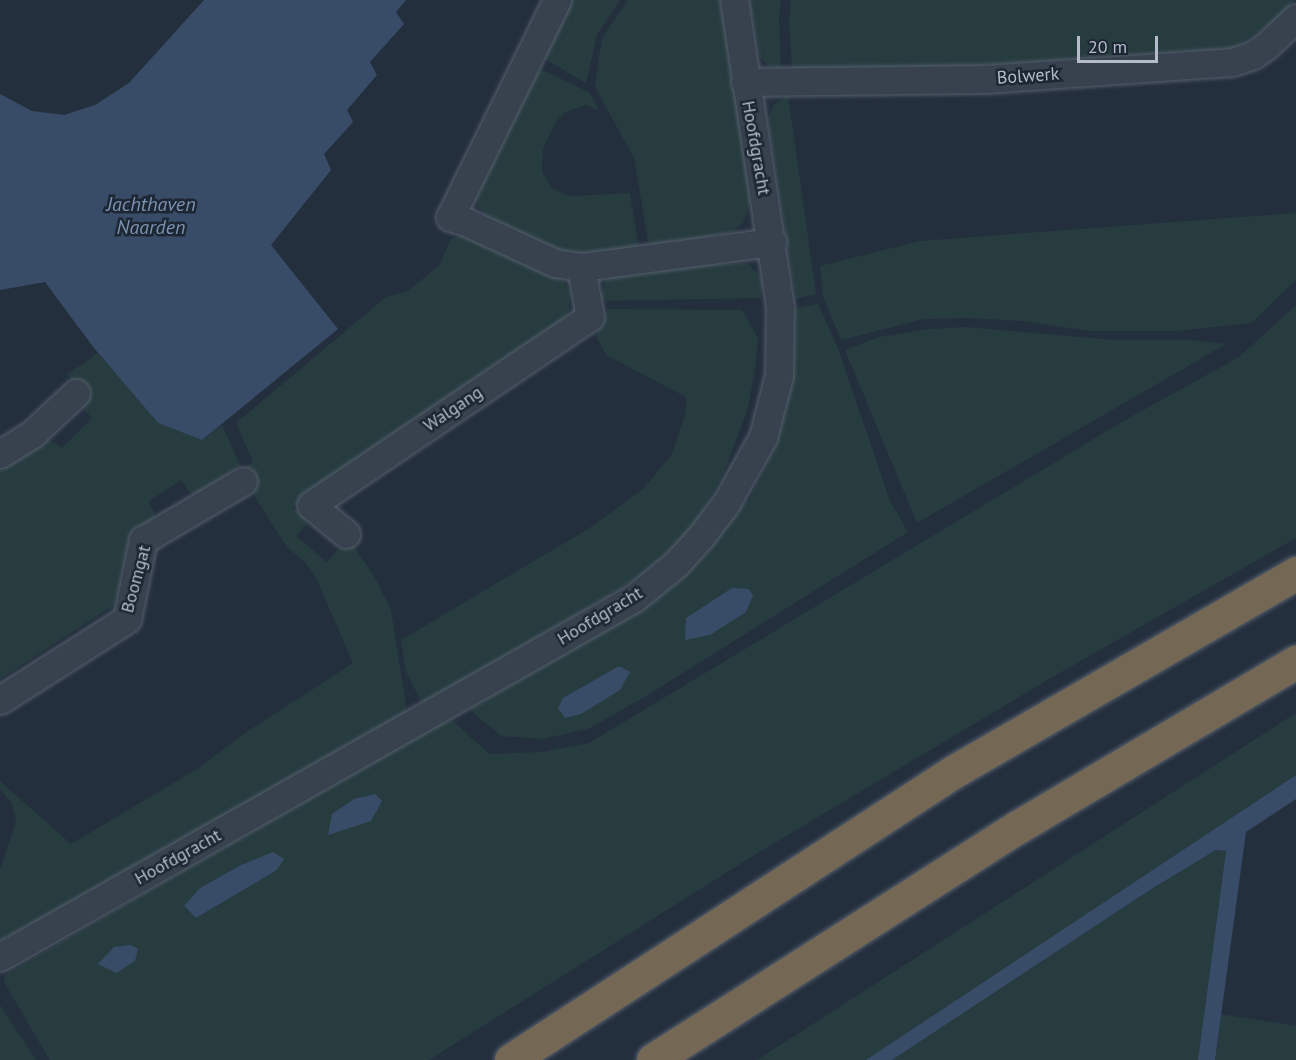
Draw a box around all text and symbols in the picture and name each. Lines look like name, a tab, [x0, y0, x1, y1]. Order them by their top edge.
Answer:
scale bar	[1080, 24, 1161, 62]
text: 20 m	[1088, 35, 1127, 58]
street label: Bolwerk	[996, 63, 1060, 89]
street label: Hoofdgracht	[737, 99, 775, 197]
water label: Jachthaven Naarden	[106, 192, 196, 239]
street label: Walgang	[419, 381, 487, 437]
street label: Boomgat	[117, 543, 155, 615]
street label: Hoofdgracht	[554, 582, 646, 650]
street label: Hoofdgracht	[131, 824, 225, 890]

